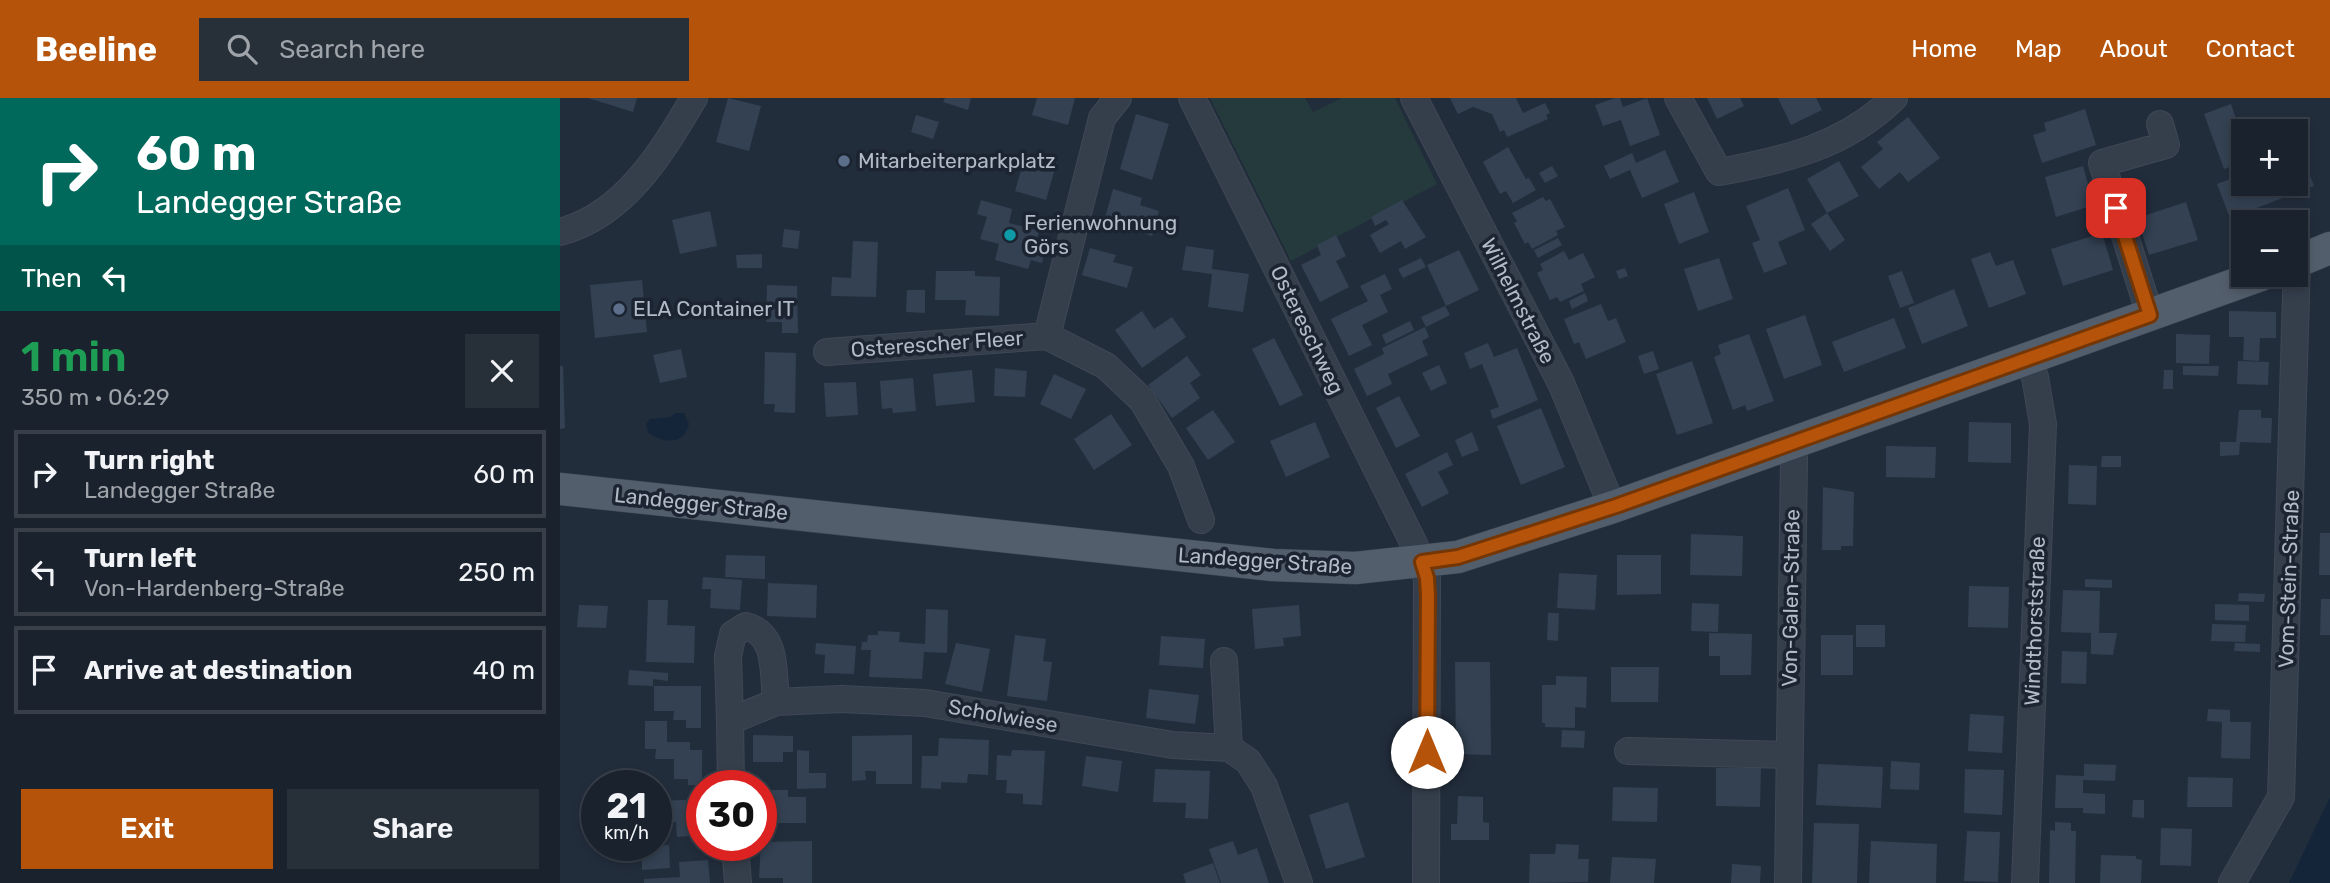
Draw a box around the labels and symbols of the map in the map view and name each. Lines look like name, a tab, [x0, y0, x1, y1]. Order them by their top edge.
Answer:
place label: Mitarbeiterparkplatz	[858, 148, 1056, 173]
marker: Mitarbeiterparkplatz	[836, 153, 852, 169]
pin	[2086, 178, 2146, 238]
place label: Ferienwohnung Görs	[1024, 210, 1177, 259]
marker: Ferienwohnung Görs	[1002, 227, 1018, 243]
street label: Wilhelmstraße	[1476, 234, 1561, 368]
street label: Ostereschweg	[1265, 261, 1349, 398]
place label: ELA Container IT	[633, 296, 795, 321]
marker: ELA Container IT	[611, 301, 627, 317]
street label: Osterescher Fleer	[850, 325, 1024, 362]
street label: Landegger Straße	[613, 482, 789, 525]
street label: Vom-Stein-Straße	[2273, 489, 2304, 669]
street label: Von-Galen-Straße	[1776, 509, 1805, 687]
street label: Windthorststraße	[2019, 536, 2050, 706]
street label: Landegger Straße	[1177, 542, 1353, 579]
street label: Scholwiese	[946, 694, 1060, 737]
position arrow	[1390, 715, 1464, 789]
speed limit sign: 30	[686, 770, 777, 861]

